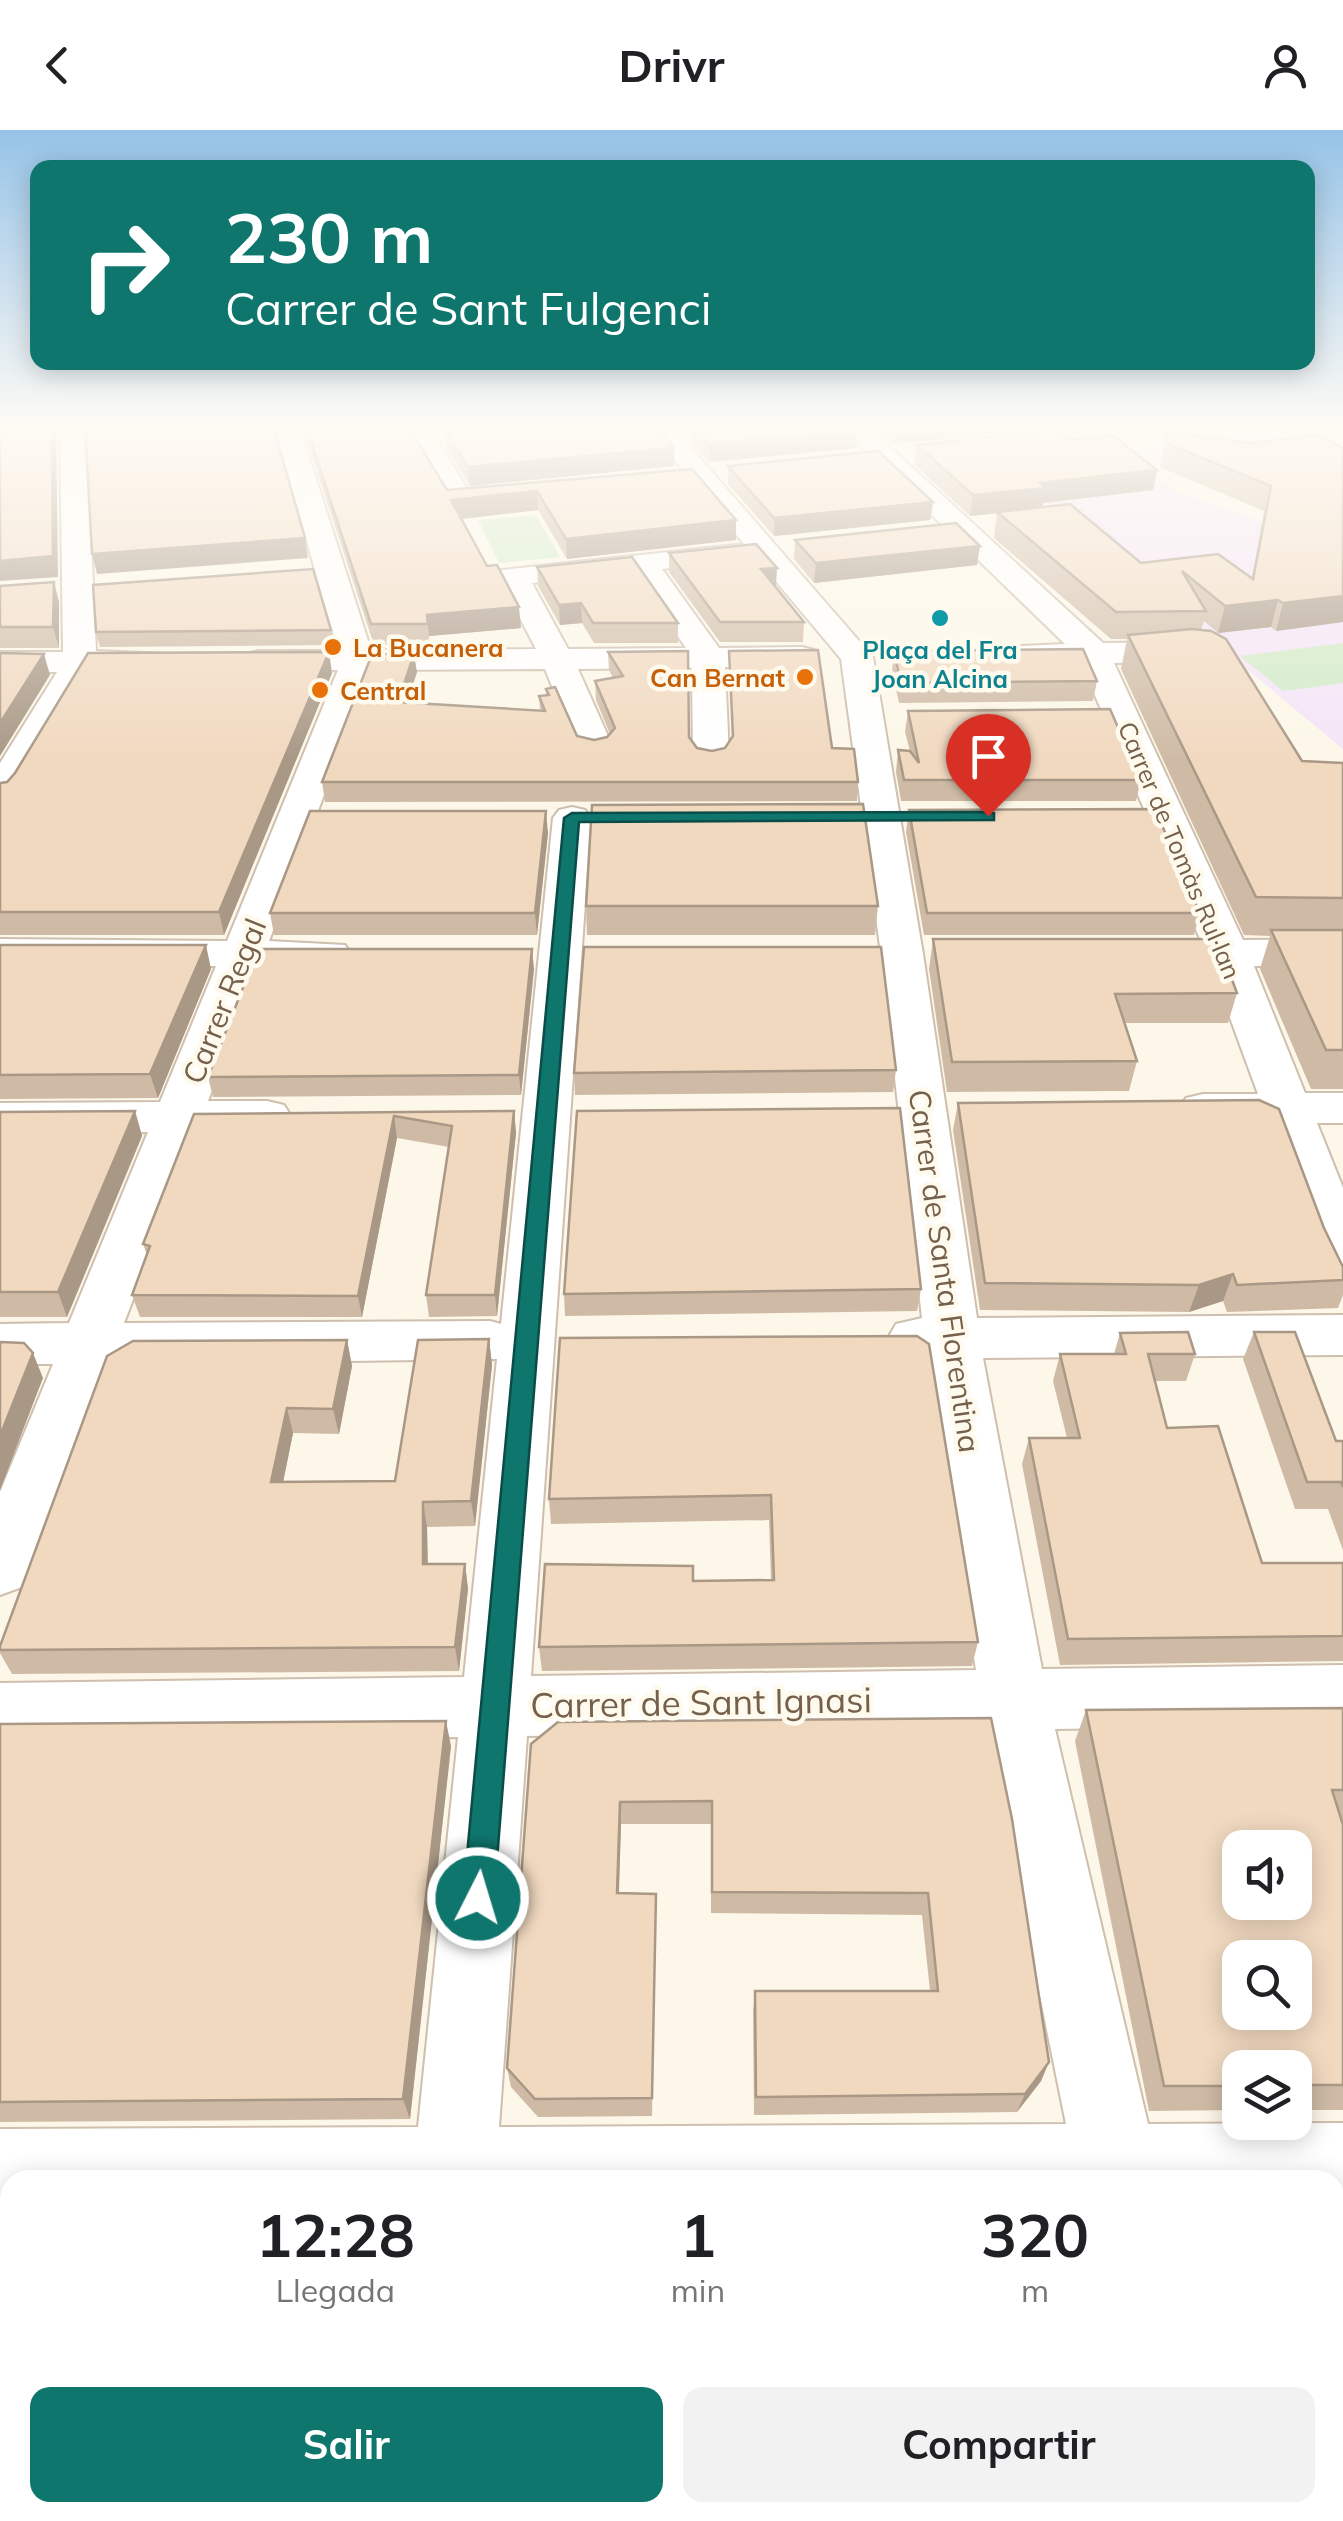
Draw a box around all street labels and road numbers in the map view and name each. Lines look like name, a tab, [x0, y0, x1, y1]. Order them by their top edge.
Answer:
street label: Carrer de Tomàs Rul·lan	[1112, 717, 1248, 983]
street label: Carrer Regal	[174, 913, 274, 1089]
street label: Carrer de Santa Florentina	[901, 1087, 989, 1455]
street label: Carrer de Sant Ignasi	[530, 1677, 872, 1727]

